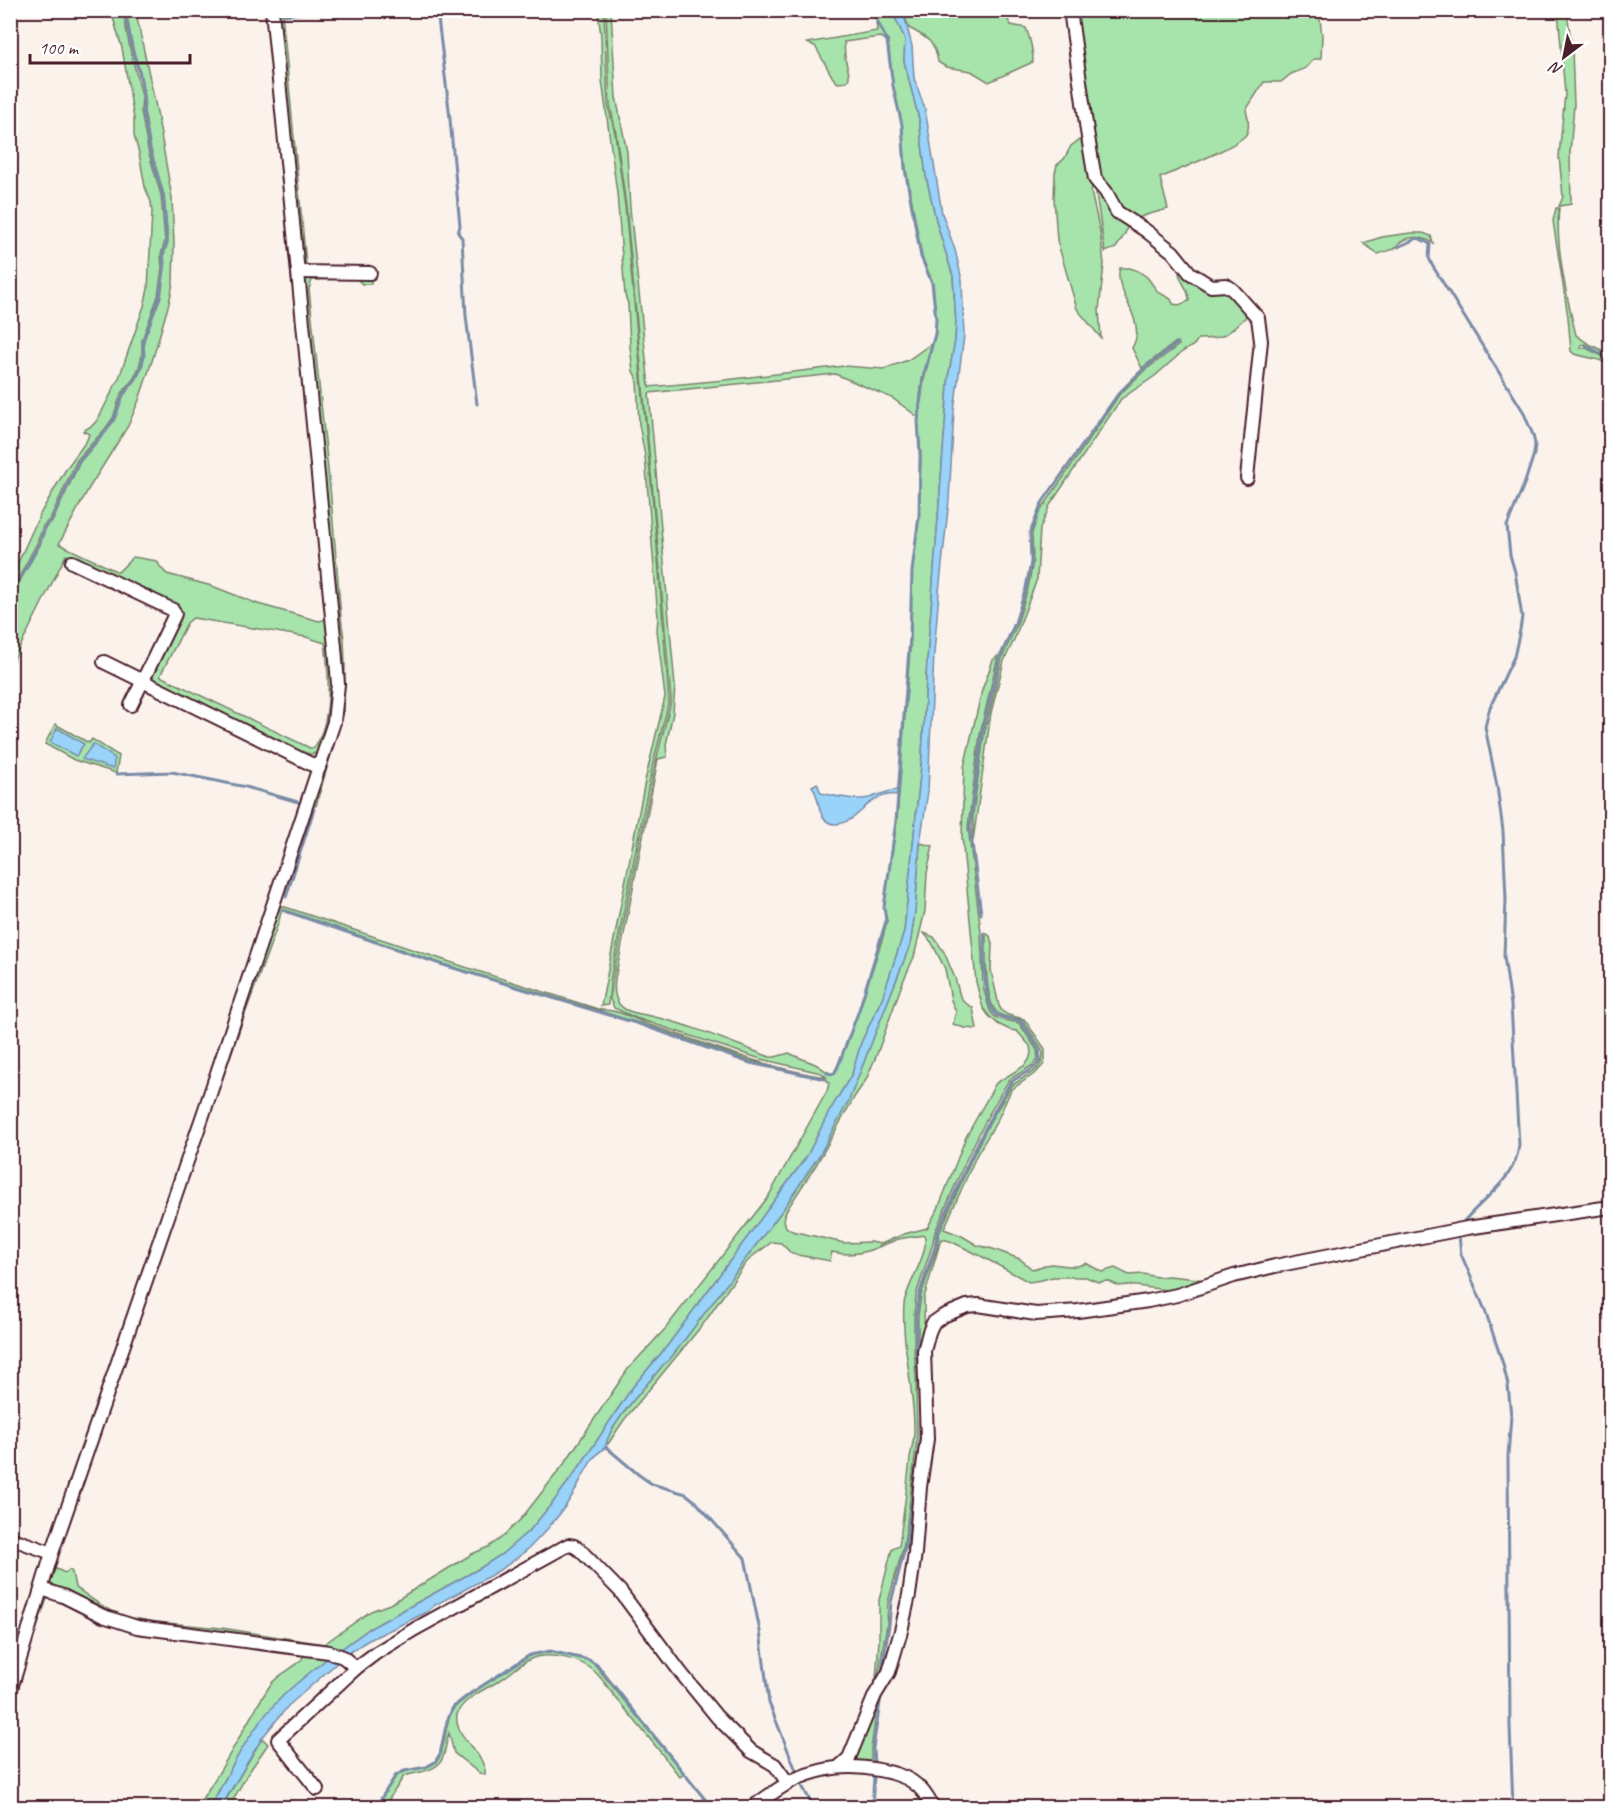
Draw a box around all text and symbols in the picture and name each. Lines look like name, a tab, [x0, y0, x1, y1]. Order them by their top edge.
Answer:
scale bar	[30, 27, 190, 65]
north arrow	[1534, 27, 1594, 87]
text: 100 m	[39, 37, 80, 59]
text: N	[1544, 56, 1566, 80]

